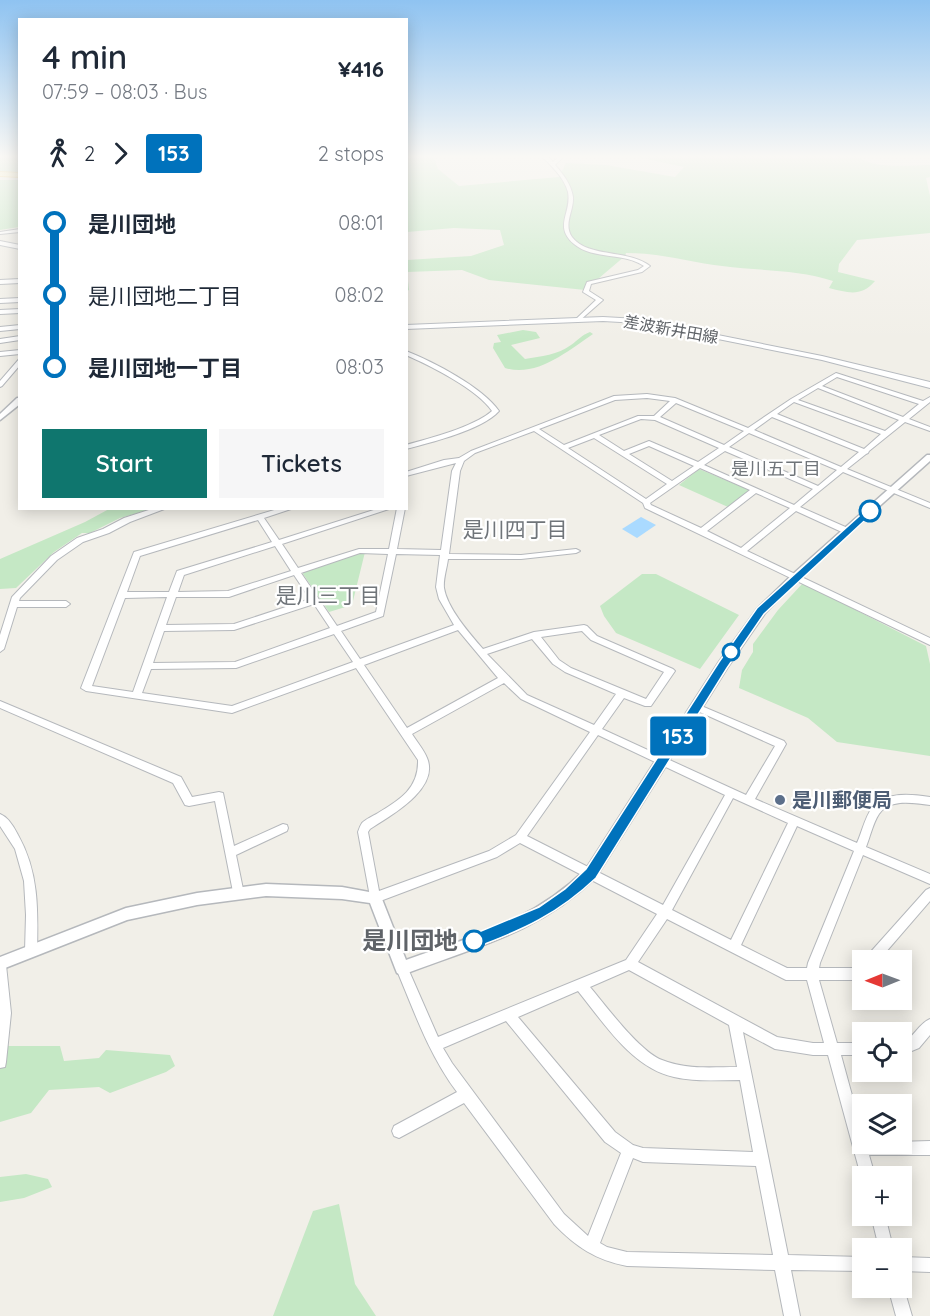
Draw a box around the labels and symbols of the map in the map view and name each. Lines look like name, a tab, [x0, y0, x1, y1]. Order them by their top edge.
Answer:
street label: 差波新井田線	[622, 311, 720, 347]
district label: 是川五丁目	[731, 457, 821, 480]
unlabelled marker	[859, 500, 881, 522]
district label: 是川四丁目	[463, 516, 568, 542]
district label: 是川三丁目	[276, 582, 381, 608]
unlabelled marker	[722, 643, 740, 661]
line badge: 153	[644, 716, 712, 756]
place label: 是川郵便局	[792, 787, 892, 812]
marker: 是川郵便局	[773, 793, 787, 807]
place label: 是川団地	[362, 925, 458, 955]
marker: 是川団地	[463, 930, 485, 952]
north arrow	[852, 950, 912, 1010]

